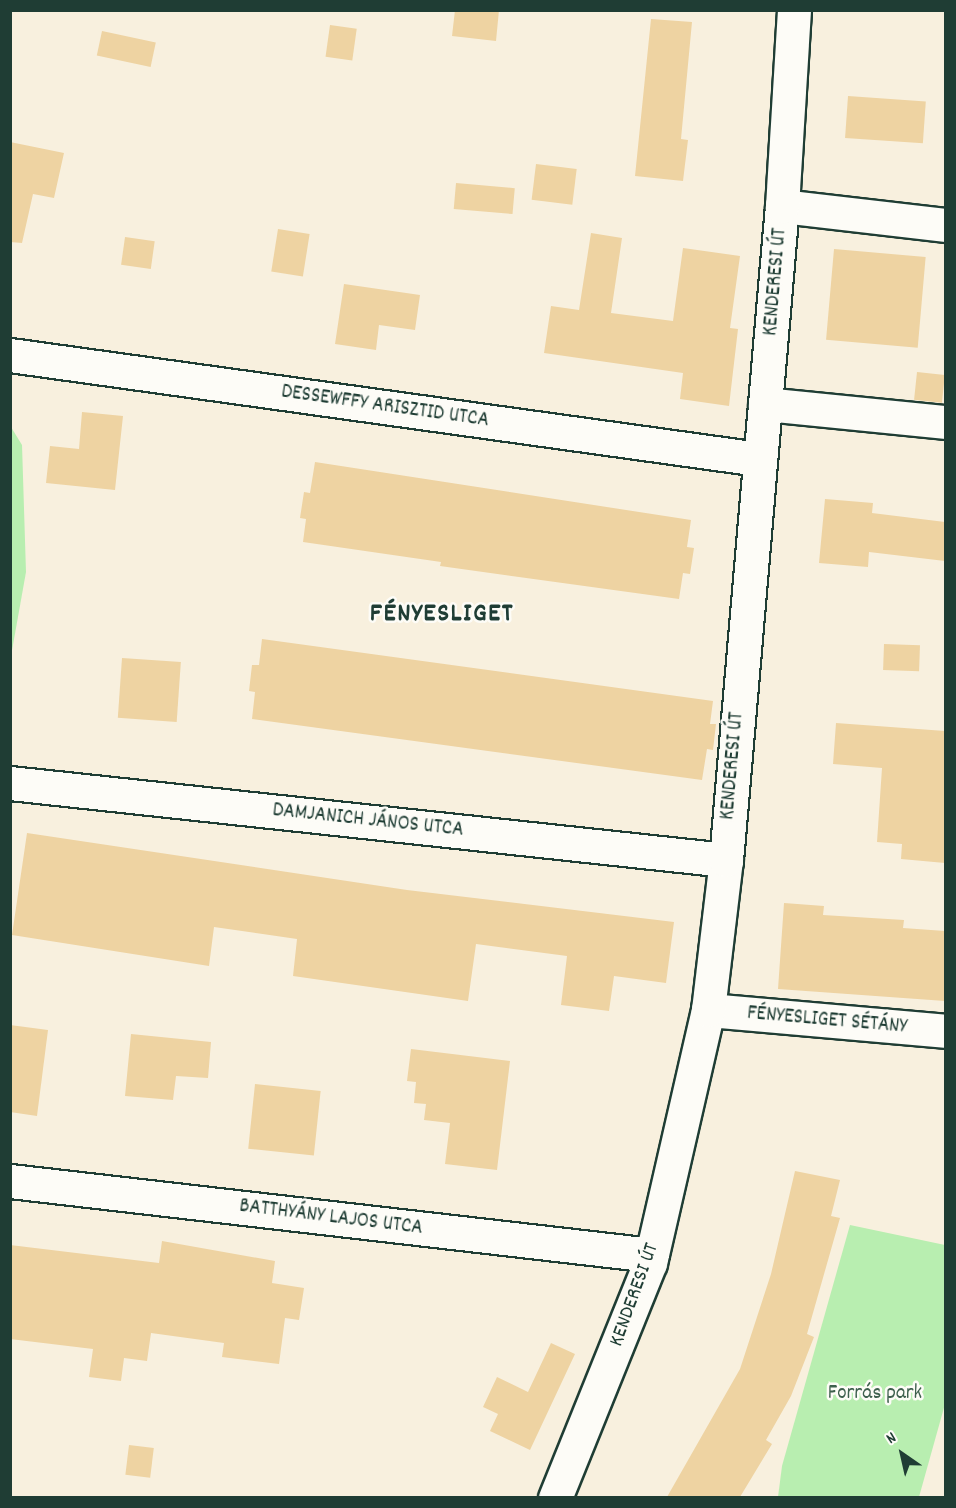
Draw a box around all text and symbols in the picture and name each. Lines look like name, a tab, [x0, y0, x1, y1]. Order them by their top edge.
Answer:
street label: KENDERESI ÚT	[759, 227, 793, 337]
street label: DESSEWFFY ARISZTID UTCA	[280, 380, 490, 434]
district label: FÉNYESLIGET	[370, 599, 514, 631]
street label: KENDERESI ÚT	[716, 711, 750, 821]
street label: DAMJANICH JÁNOS UTCA	[271, 798, 465, 844]
street label: FÉNYESLIGET SÉTÁNY	[746, 1001, 908, 1041]
street label: BATTHYÁNY LAJOS UTCA	[238, 1194, 424, 1242]
street label: KENDERESI ÚT	[605, 1240, 665, 1350]
park label: Forrás park	[828, 1381, 922, 1407]
north arrow	[872, 1424, 932, 1484]
text: N	[882, 1427, 901, 1450]

